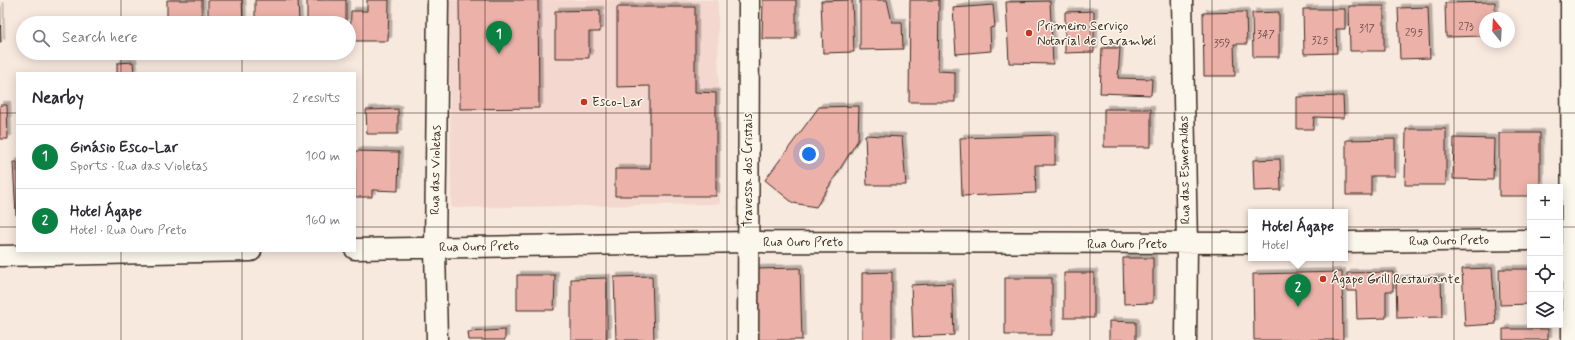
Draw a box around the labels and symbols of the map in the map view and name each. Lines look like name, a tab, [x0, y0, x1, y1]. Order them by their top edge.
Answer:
north arrow	[1479, 12, 1515, 48]
place label: Primeiro Serviço Notarial de Carambeí	[1037, 18, 1157, 50]
house number: 273	[1458, 20, 1474, 34]
pin: 1	[486, 21, 512, 54]
house number: 317	[1359, 22, 1375, 36]
house number: 295	[1405, 26, 1423, 40]
marker: Primeiro Serviço Notarial de Carambeí	[1024, 28, 1034, 38]
house number: 347	[1257, 28, 1275, 42]
house number: 325	[1312, 34, 1328, 48]
house number: 359	[1214, 37, 1231, 51]
place label: Esco-Lar	[592, 94, 643, 111]
marker: Esco-Lar	[579, 97, 589, 107]
street label: Travessa dos Cristais	[740, 113, 757, 227]
street label: Rua das Esmeraldas	[1176, 115, 1194, 225]
street label: Rua das Violetas	[427, 125, 445, 215]
your location	[799, 144, 819, 164]
street label: Rua Ouro Preto	[1409, 232, 1489, 250]
street label: Rua Ouro Preto	[763, 234, 843, 251]
street label: Rua Ouro Preto	[1087, 236, 1167, 253]
street label: Rua Ouro Preto	[439, 238, 519, 256]
place label: Ágape Grill Restaurante	[1331, 270, 1460, 288]
pin: 2	[1285, 274, 1311, 307]
marker: Ágape Grill Restaurante	[1318, 274, 1328, 284]

